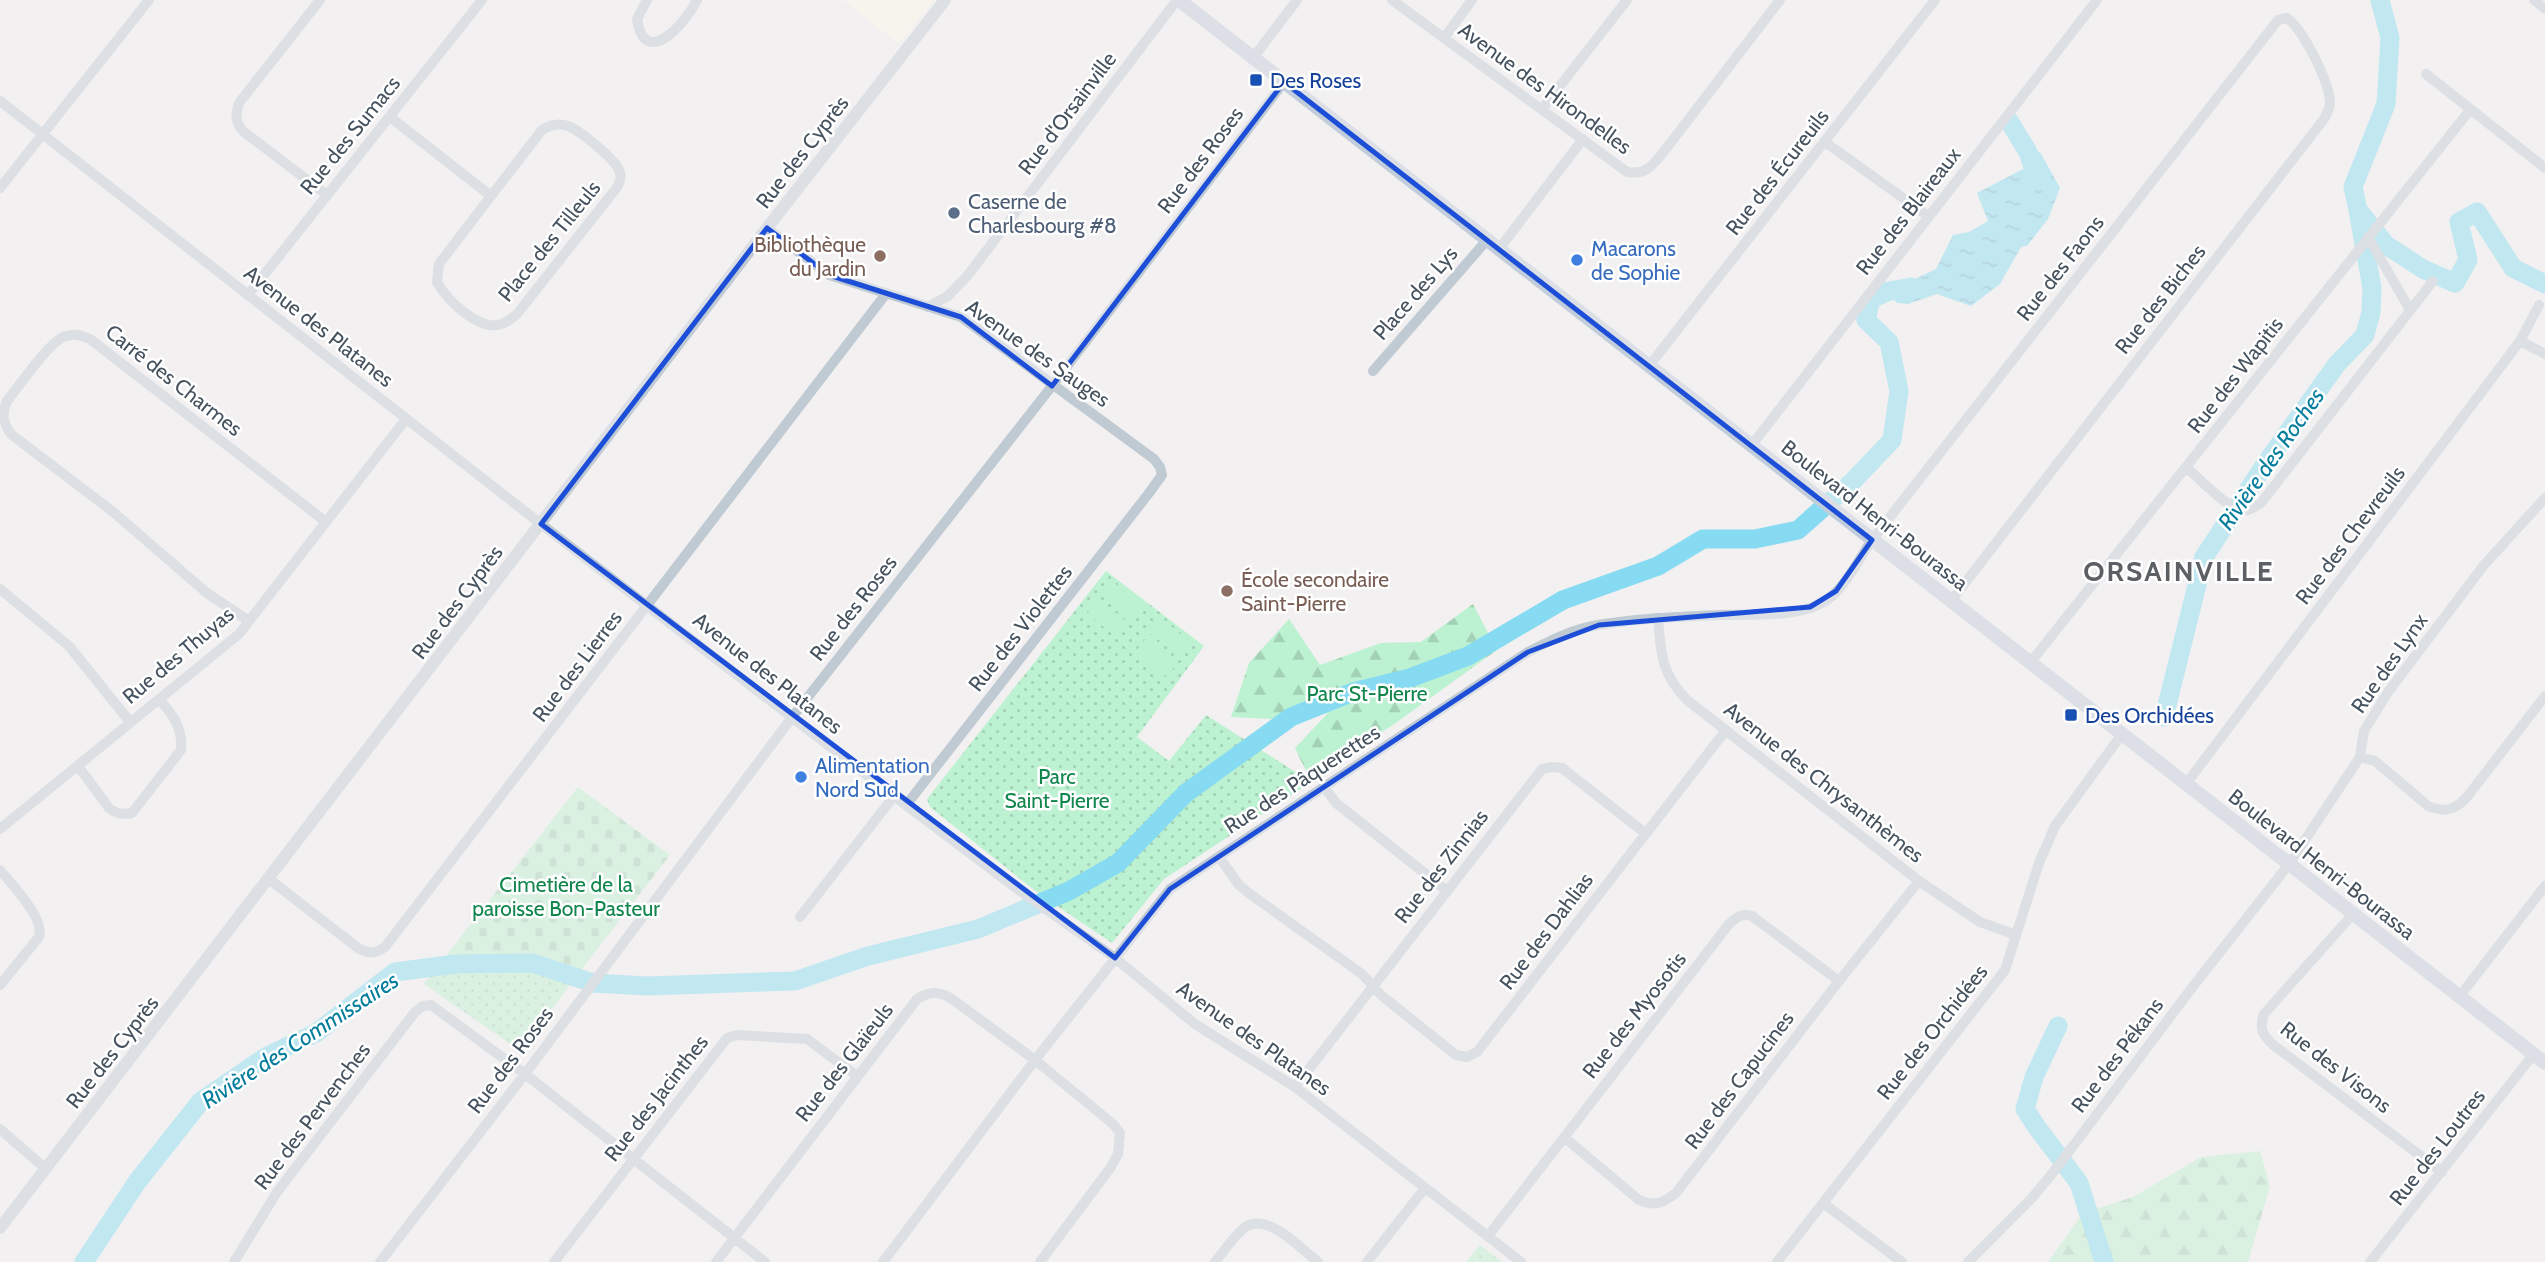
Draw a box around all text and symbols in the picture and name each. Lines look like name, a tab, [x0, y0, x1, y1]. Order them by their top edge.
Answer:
street label: Avenue des Hirondelles	[1454, 17, 1637, 159]
street label: Rue d'Orsainville	[1013, 47, 1121, 179]
place label: Des Roses	[1270, 68, 1362, 93]
street label: Rue des Sumacs	[295, 71, 405, 199]
marker: Des Roses	[1248, 72, 1264, 88]
street label: Rue des Cyprès	[750, 91, 854, 213]
street label: Rue des Roses	[1152, 102, 1248, 218]
street label: Rue des Écureuils	[1720, 104, 1834, 240]
street label: Rue des Blaireaux	[1851, 142, 1966, 280]
street label: Place des Tilleuls	[493, 175, 606, 306]
place label: Caserne de Charlesbourg #8	[968, 189, 1117, 238]
marker: Caserne de Charlesbourg #8	[946, 205, 962, 221]
street label: Rue des Faons	[2011, 210, 2109, 326]
place label: Bibliothèque du Jardin	[754, 232, 866, 281]
place label: Macarons de Sophie	[1591, 236, 1680, 285]
street label: Rue des Biches	[2110, 239, 2211, 359]
street label: Place des Lys	[1368, 241, 1463, 345]
marker: Bibliothèque du Jardin	[872, 248, 888, 264]
marker: Macarons de Sophie	[1569, 252, 1585, 268]
street label: Avenue des Platanes	[240, 260, 399, 392]
street label: Avenue des Sauges	[961, 294, 1115, 412]
street label: Rue des Wapitis	[2182, 312, 2288, 438]
street label: Carré des Charmes	[101, 319, 247, 441]
water label: Rivière des Roches	[2212, 383, 2330, 535]
street label: Boulevard Henri-Bourassa	[1777, 434, 1973, 596]
street label: Rue des Chevreuils	[2290, 461, 2410, 609]
street label: Rue des Cyprès	[406, 540, 508, 664]
street label: Rue des Roses	[804, 550, 902, 666]
district label: ORSAINVILLE	[2083, 554, 2275, 588]
street label: Rue des Violettes	[963, 560, 1077, 696]
place label: École secondaire Saint-Pierre	[1241, 567, 1389, 616]
marker: École secondaire Saint-Pierre	[1219, 583, 1235, 599]
street label: Rue des Thuyas	[117, 601, 239, 709]
street label: Rue des Lierres	[527, 605, 627, 727]
street label: Avenue des Platanes	[689, 607, 848, 739]
street label: Rue des Lynx	[2346, 608, 2433, 718]
park label: Parc St-Pierre	[1306, 681, 1428, 706]
street label: Avenue des Chrysanthèmes	[1719, 696, 1929, 868]
place label: Des Orchidées	[2085, 703, 2214, 728]
marker: Des Orchidées	[2063, 707, 2079, 723]
street label: Rue des Pâquerettes	[1219, 719, 1385, 839]
place label: Alimentation Nord Sud	[815, 753, 930, 802]
park label: Parc Saint-Pierre	[1004, 764, 1110, 813]
marker: Alimentation Nord Sud	[793, 769, 809, 785]
street label: Boulevard Henri-Bourassa	[2224, 783, 2420, 945]
street label: Rue des Zinnias	[1389, 804, 1493, 928]
street label: Rue des Dahlias	[1494, 868, 1598, 994]
park label: Cimetière de la paroisse Bon-Pasteur	[472, 872, 660, 921]
street label: Rue des Myosotis	[1577, 947, 1691, 1083]
street label: Rue des Orchidées	[1872, 959, 1993, 1104]
water label: Rivière des Commissaires	[196, 966, 404, 1114]
street label: Avenue des Platanes	[1172, 976, 1336, 1101]
street label: Rue des Cyprès	[60, 991, 164, 1113]
street label: Rue des Pékans	[2066, 993, 2168, 1117]
street label: Rue des Glaïeuls	[790, 997, 898, 1126]
street label: Rue des Roses	[462, 1002, 558, 1118]
street label: Rue des Capucines	[1679, 1006, 1799, 1154]
street label: Rue des Visons	[2276, 1016, 2397, 1118]
street label: Rue des Jacinthes	[599, 1030, 713, 1166]
street label: Rue des Pervenches	[249, 1038, 375, 1194]
street label: Rue des Loutres	[2384, 1084, 2490, 1210]

